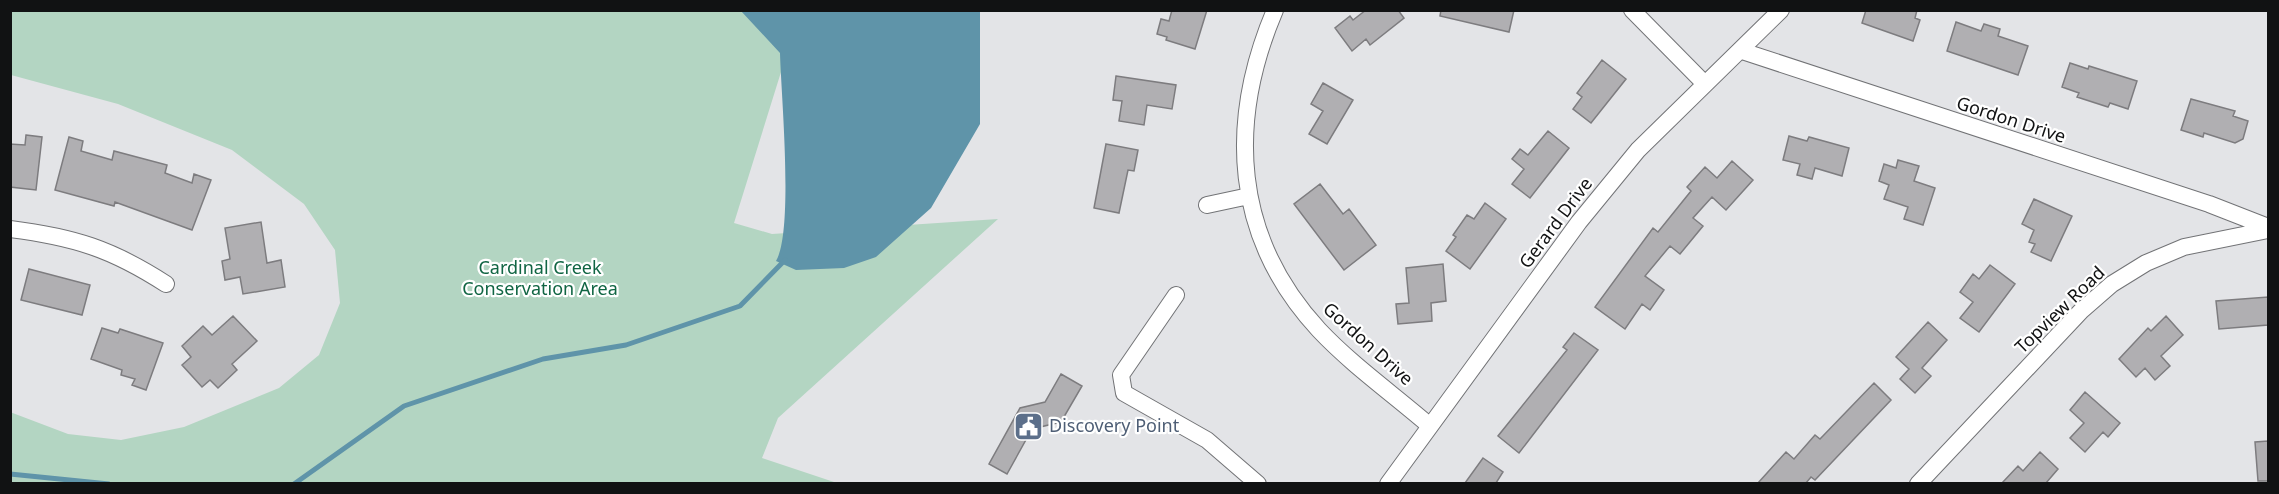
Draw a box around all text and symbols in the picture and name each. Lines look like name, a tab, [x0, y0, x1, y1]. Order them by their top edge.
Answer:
street label: Gordon Drive	[1954, 90, 2069, 148]
street label: Gerard Drive	[1513, 172, 1597, 273]
park label: Cardinal Creek Conservation Area	[462, 255, 618, 300]
street label: Topview Road	[2009, 260, 2109, 358]
street label: Gordon Drive	[1319, 296, 1419, 390]
public building icon: Discovery Point	[1012, 410, 1044, 442]
place label: Discovery Point	[1049, 413, 1180, 437]

